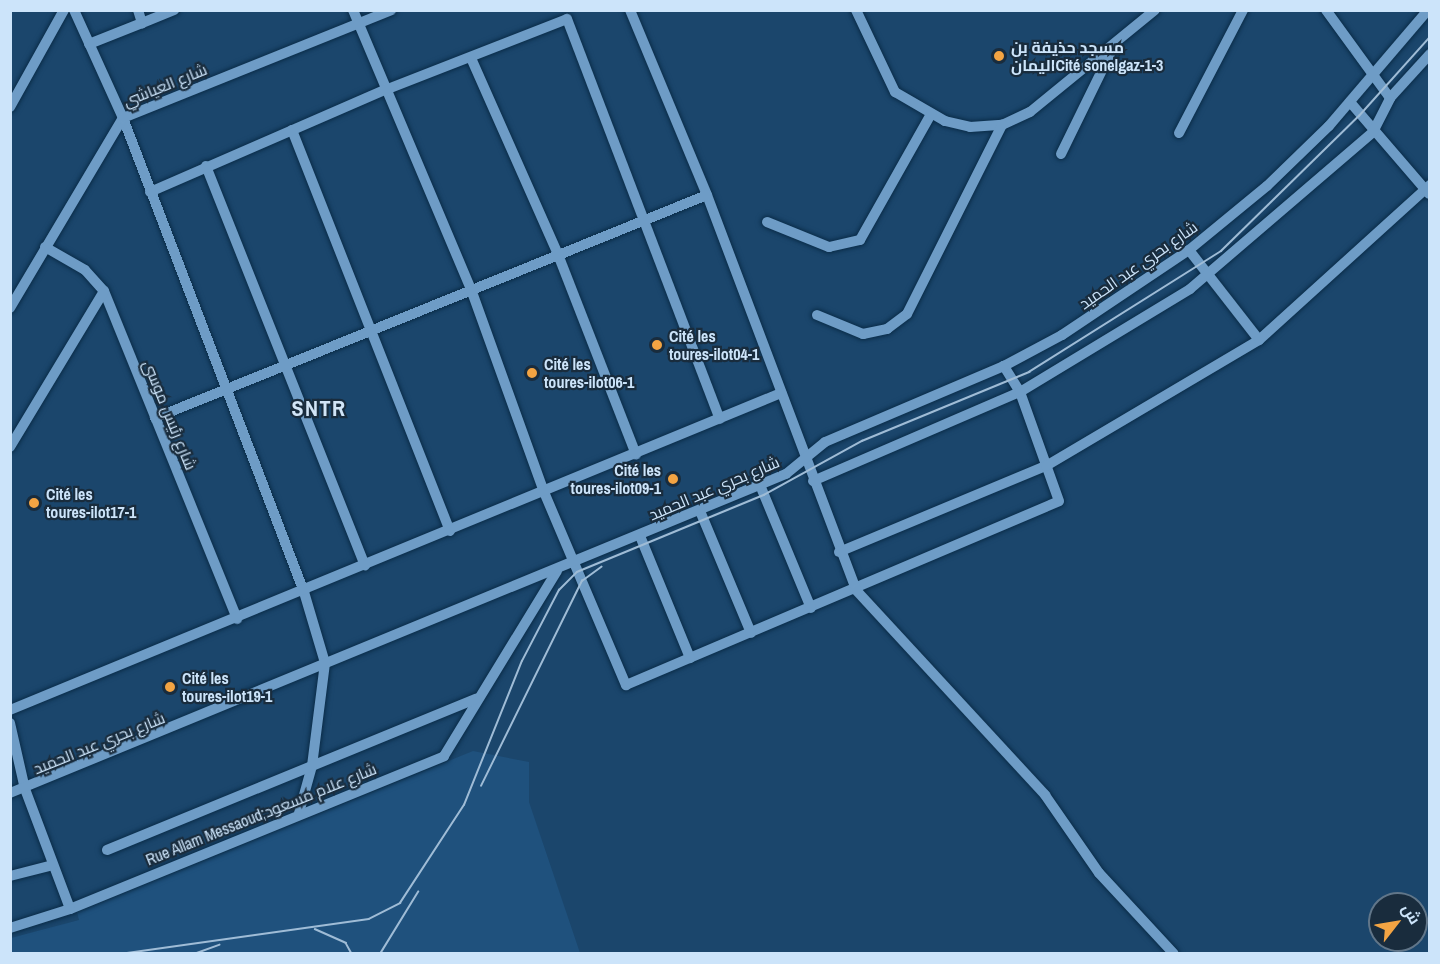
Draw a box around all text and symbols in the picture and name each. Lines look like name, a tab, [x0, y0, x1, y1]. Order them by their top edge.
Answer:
place label: مسجد حذيفة بن اليمانCité sonelgaz-1-3	[1011, 37, 1163, 75]
marker: مسجد حذيفة بن اليمانCité sonelgaz-1-3	[992, 49, 1006, 63]
street label: شارع العياشي	[120, 59, 210, 111]
street label: شارع بحري عبد الحميد	[1075, 217, 1201, 313]
place label: Cité les toures-ilot04-1	[669, 326, 759, 364]
marker: Cité les toures-ilot04-1	[650, 338, 664, 352]
place label: Cité les toures-ilot06-1	[544, 354, 634, 392]
street label: شارع رئيس موسى	[139, 357, 201, 473]
marker: Cité les toures-ilot06-1	[525, 366, 539, 380]
district label: SNTR	[291, 396, 347, 422]
street label: شارع بحري عبد الحميد	[646, 452, 782, 524]
place label: Cité les toures-ilot09-1	[571, 460, 661, 498]
marker: Cité les toures-ilot09-1	[666, 472, 680, 486]
place label: Cité les toures-ilot17-1	[46, 484, 136, 522]
marker: Cité les toures-ilot17-1	[27, 496, 41, 510]
place label: Cité les toures-ilot19-1	[182, 668, 272, 706]
marker: Cité les toures-ilot19-1	[163, 680, 177, 694]
street label: شارع بحري عبد الحميد	[30, 708, 168, 778]
street label: Rue Allam Messaoud;شارع علام مسعود	[142, 759, 380, 869]
north arrow	[1368, 892, 1428, 952]
text: ش	[1397, 899, 1426, 928]

